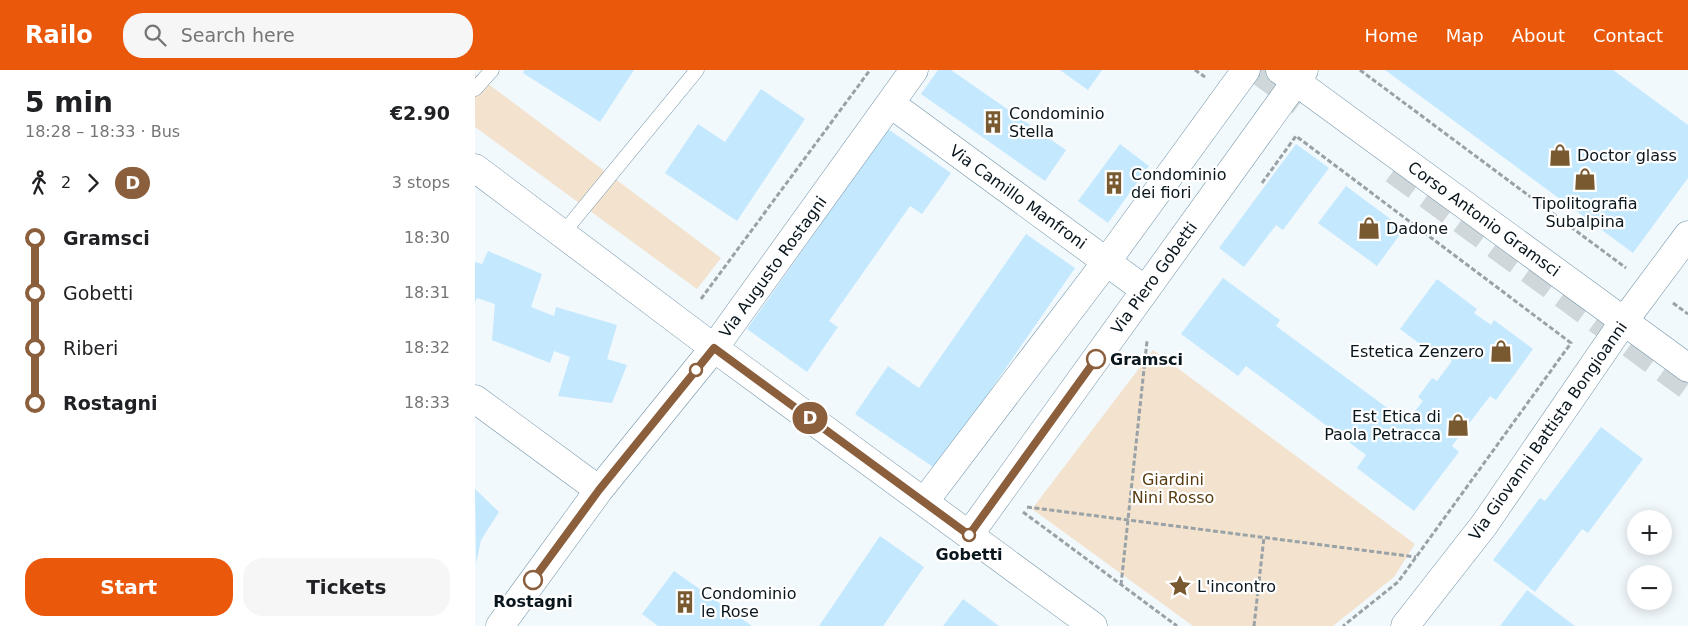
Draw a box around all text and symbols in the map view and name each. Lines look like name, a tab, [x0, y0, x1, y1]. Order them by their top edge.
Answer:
search box	[123, 13, 473, 58]
text: Railo	[25, 21, 93, 49]
icon: search	[141, 21, 169, 49]
text: Search here	[181, 24, 295, 46]
text: Home	[1365, 25, 1418, 46]
text: Map	[1446, 25, 1484, 46]
text: About	[1512, 25, 1565, 46]
text: Contact	[1593, 25, 1663, 46]
text: 5 min	[25, 86, 113, 119]
text: €2.90	[390, 102, 450, 124]
place label: Condominio Stella	[1009, 104, 1104, 141]
building icon: Condominio Stella	[980, 109, 1006, 135]
text: 18:28 – 18:33 · Bus	[25, 122, 180, 141]
street label: Via Camillo Manfroni	[946, 141, 1090, 253]
shop icon: Doctor glass	[1547, 142, 1573, 168]
place label: Doctor glass	[1577, 146, 1677, 165]
street label: Corso Antonio Gramsci	[1404, 157, 1564, 281]
place label: Condominio dei fiori	[1131, 165, 1226, 202]
shop icon: Tipolitografia Subalpina	[1572, 166, 1598, 192]
icon: walk	[25, 169, 53, 197]
icon: forward	[79, 169, 107, 197]
building icon: Condominio dei fiori	[1101, 170, 1127, 196]
text: D	[125, 172, 140, 193]
text: 2	[61, 173, 71, 192]
text: 3 stops	[392, 173, 450, 192]
street label: Via Augusto Rostagni	[715, 193, 831, 341]
place label: Tipolitografia Subalpina	[1531, 194, 1638, 231]
shop icon: Dadone	[1356, 215, 1382, 241]
street label: Via Piero Gobetti	[1107, 218, 1201, 338]
place label: Dadone	[1386, 219, 1448, 238]
text: Gramsci	[63, 227, 150, 249]
text: 18:30	[404, 228, 450, 247]
text: Gobetti	[63, 282, 133, 304]
text: 18:31	[404, 283, 450, 302]
street label: Via Giovanni Battista Bongioanni	[1465, 318, 1631, 544]
text: Riberi	[63, 337, 118, 359]
text: 18:32	[404, 338, 450, 357]
shop icon: Estetica Zenzero	[1488, 338, 1514, 364]
place label: Estetica Zenzero	[1350, 342, 1484, 361]
marker: Gramsci	[1086, 349, 1106, 369]
place label: Gramsci	[1110, 350, 1183, 369]
unlabelled marker	[689, 363, 703, 377]
text: Rostagni	[63, 392, 158, 414]
text: 18:33	[404, 393, 450, 412]
line badge: D	[794, 402, 826, 434]
text: D	[803, 407, 817, 428]
place label: Est Etica di Paola Petracca	[1324, 407, 1441, 444]
shop icon: Est Etica di Paola Petracca	[1445, 412, 1471, 438]
park label: Giardini Nini Rosso	[1132, 470, 1214, 507]
map controls	[1627, 510, 1672, 610]
button: +	[1627, 510, 1672, 555]
marker: Gobetti	[962, 528, 976, 542]
place label: Gobetti	[935, 545, 1003, 564]
button: Start	[25, 558, 233, 616]
button: Tickets	[243, 558, 450, 616]
button: −	[1627, 565, 1672, 610]
marker: Rostagni	[523, 570, 543, 590]
place icon: L'incontro	[1167, 573, 1193, 599]
place label: L'incontro	[1197, 577, 1276, 596]
place label: Condominio le Rose	[701, 584, 796, 621]
building icon: Condominio le Rose	[672, 589, 698, 615]
place label: Rostagni	[493, 592, 573, 611]

